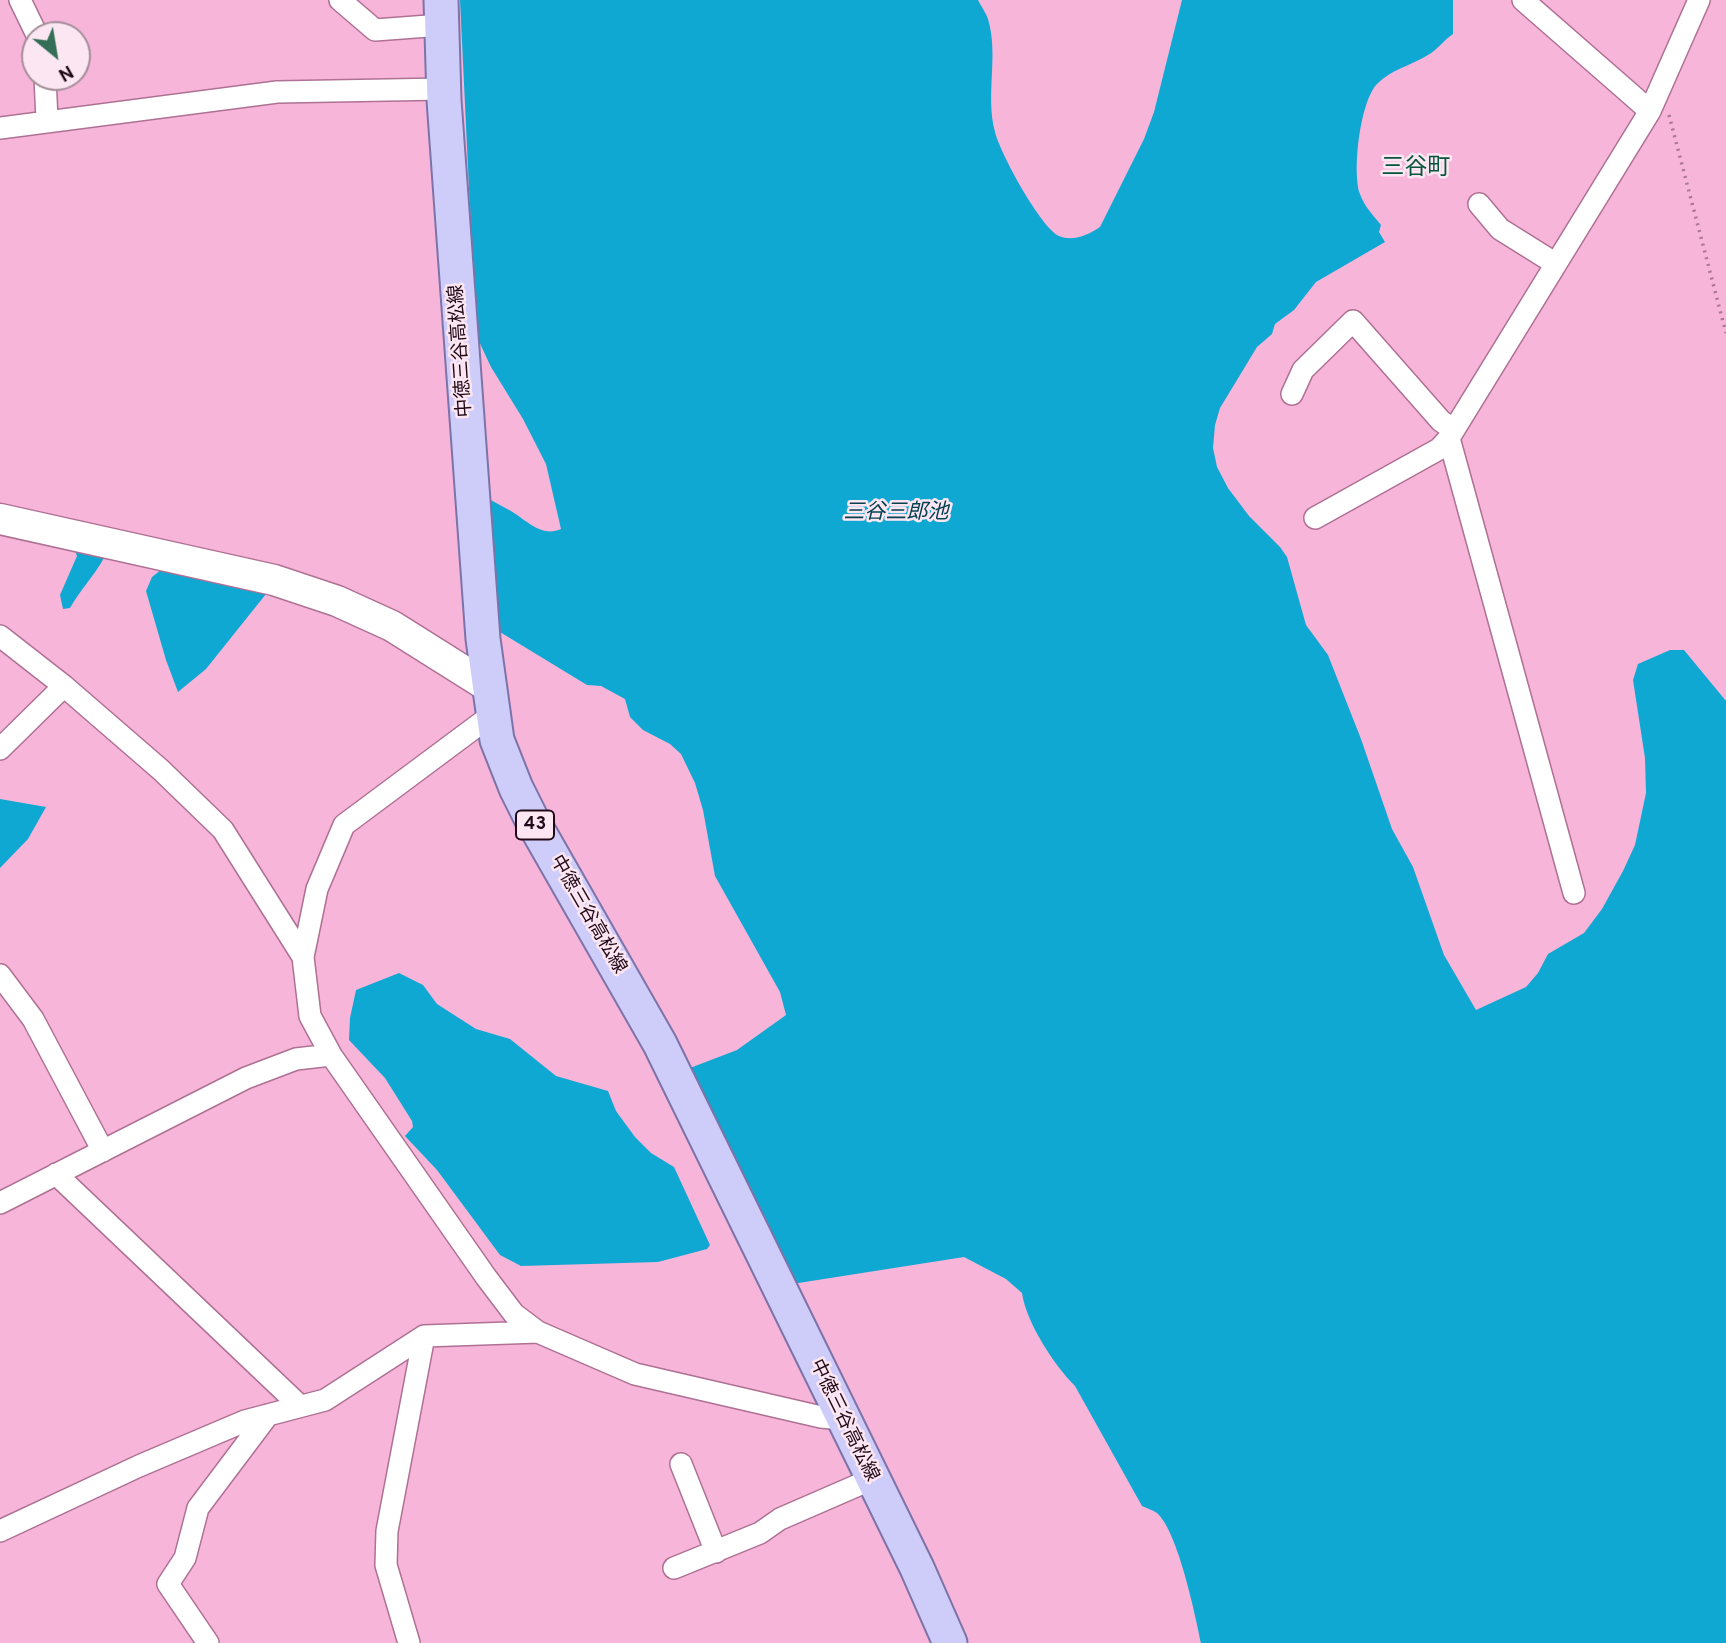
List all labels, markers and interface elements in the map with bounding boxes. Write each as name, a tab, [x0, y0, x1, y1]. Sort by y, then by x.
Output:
north arrow	[21, 21, 91, 91]
text: N	[54, 59, 77, 86]
district label: 三谷町	[1382, 155, 1450, 183]
street label: 中徳三谷高松線	[446, 284, 478, 418]
water label: 三谷三郎池	[844, 501, 948, 527]
road number: 43	[516, 810, 554, 840]
street label: 中徳三谷高松線	[544, 852, 630, 978]
street label: 中徳三谷高松線	[804, 1356, 882, 1486]

